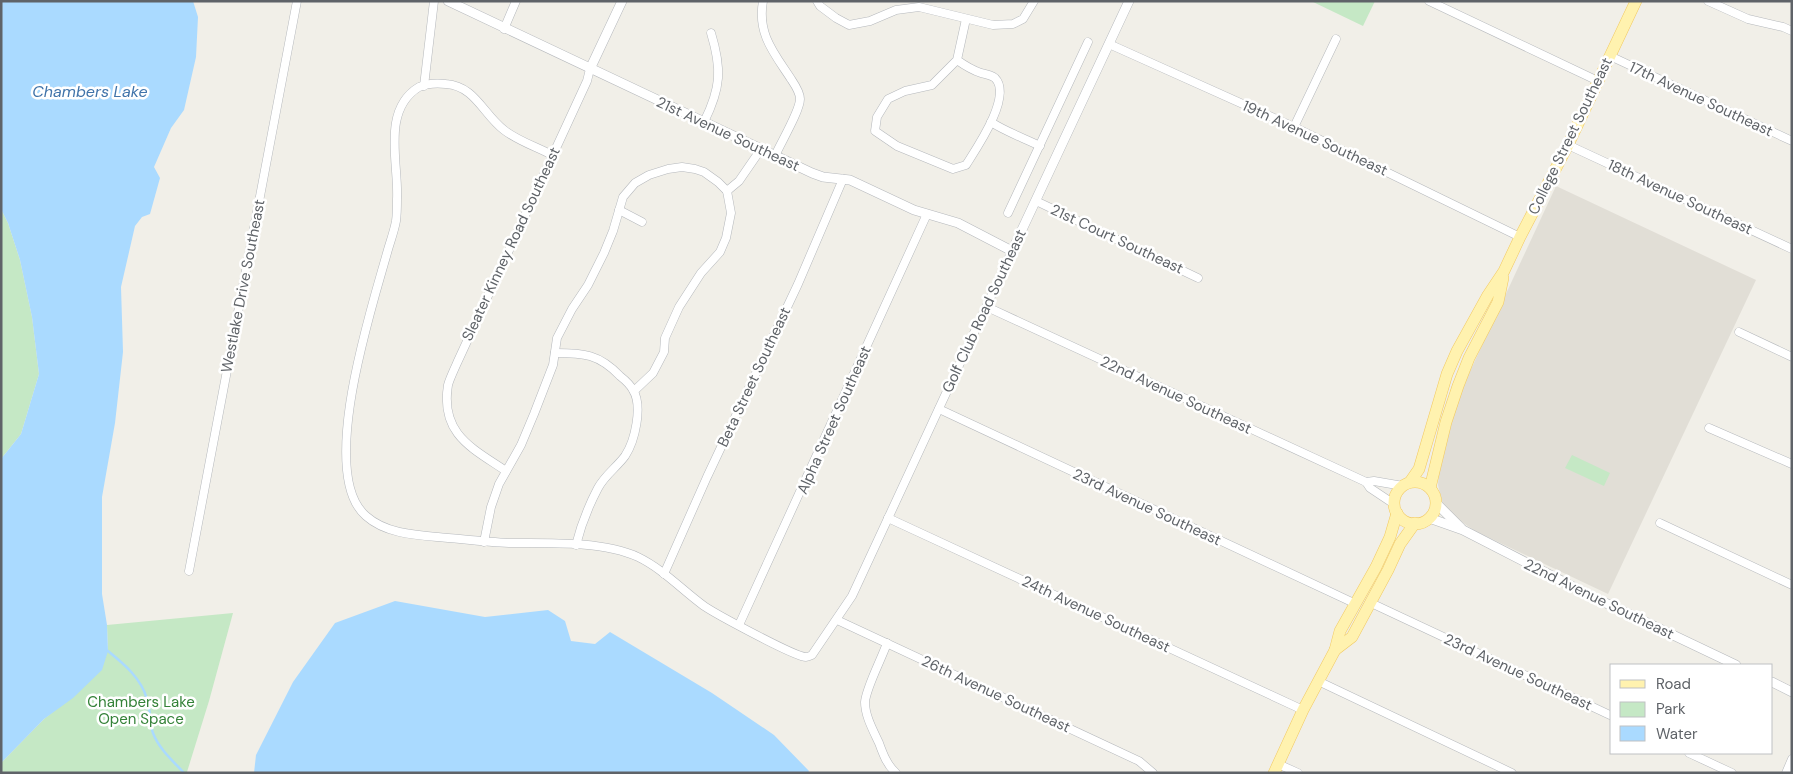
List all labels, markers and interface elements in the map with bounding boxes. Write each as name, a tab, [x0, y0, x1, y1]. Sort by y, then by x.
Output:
street label: College Street Southeast	[1523, 54, 1617, 218]
street label: 17th Avenue Southeast	[1626, 57, 1776, 141]
water label: Chambers Lake	[32, 81, 148, 102]
street label: 21st Avenue Southeast	[653, 92, 803, 176]
street label: 19th Avenue Southeast	[1239, 96, 1391, 181]
street label: Sleater Kinney Road Southeast	[457, 144, 565, 344]
street label: 18th Avenue Southeast	[1604, 155, 1756, 239]
street label: Westlake Drive Southeast	[216, 197, 270, 374]
street label: 21st Court Southeast	[1047, 199, 1187, 279]
street label: Golf Club Road Southeast	[937, 226, 1031, 396]
street label: Beta Street Southeast	[713, 304, 795, 450]
street label: Alpha Street Southeast	[792, 343, 876, 497]
street label: 22nd Avenue Southeast	[1097, 351, 1255, 439]
street label: 23rd Avenue Southeast	[1070, 464, 1225, 550]
street label: 22nd Avenue Southeast	[1521, 554, 1678, 644]
street label: 24th Avenue Southeast	[1019, 571, 1173, 657]
street label: 23rd Avenue Southeast	[1441, 629, 1596, 715]
street label: 26th Avenue Southeast	[918, 651, 1074, 737]
legend	[1610, 664, 1773, 754]
text: Road	[1656, 674, 1691, 694]
park label: Chambers Lake Open Space	[87, 692, 195, 729]
text: Park	[1656, 699, 1686, 719]
text: Water	[1656, 724, 1698, 744]

